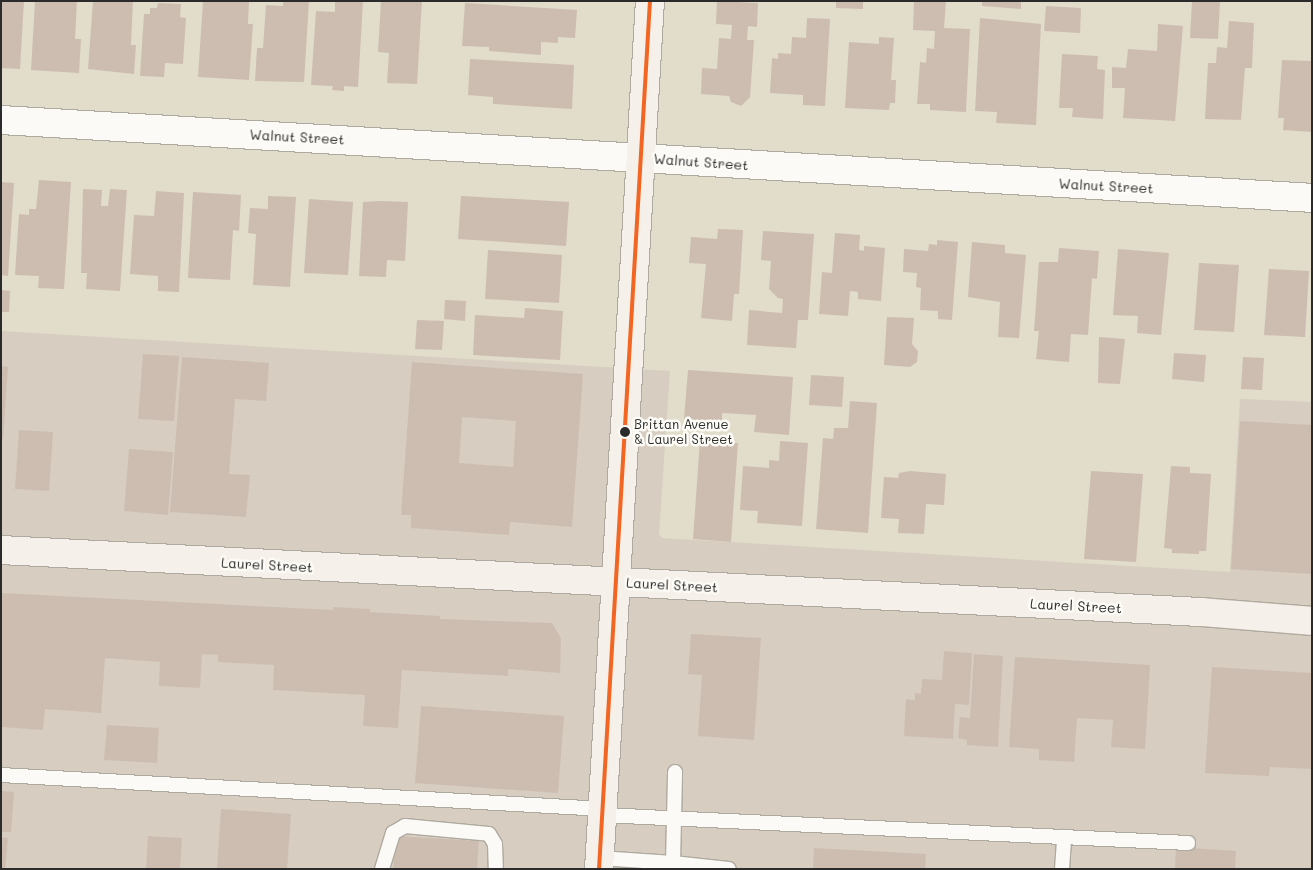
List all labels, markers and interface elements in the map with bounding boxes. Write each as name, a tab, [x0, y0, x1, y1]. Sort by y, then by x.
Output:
street label: Walnut Street	[249, 126, 345, 148]
street label: Walnut Street	[653, 150, 749, 174]
street label: Walnut Street	[1058, 175, 1154, 197]
place label: Brittan Avenue & Laurel Street	[634, 417, 733, 448]
marker: Brittan Avenue & Laurel Street	[620, 427, 630, 437]
street label: Laurel Street	[221, 554, 313, 576]
street label: Laurel Street	[626, 574, 718, 596]
street label: Laurel Street	[1030, 595, 1122, 617]

